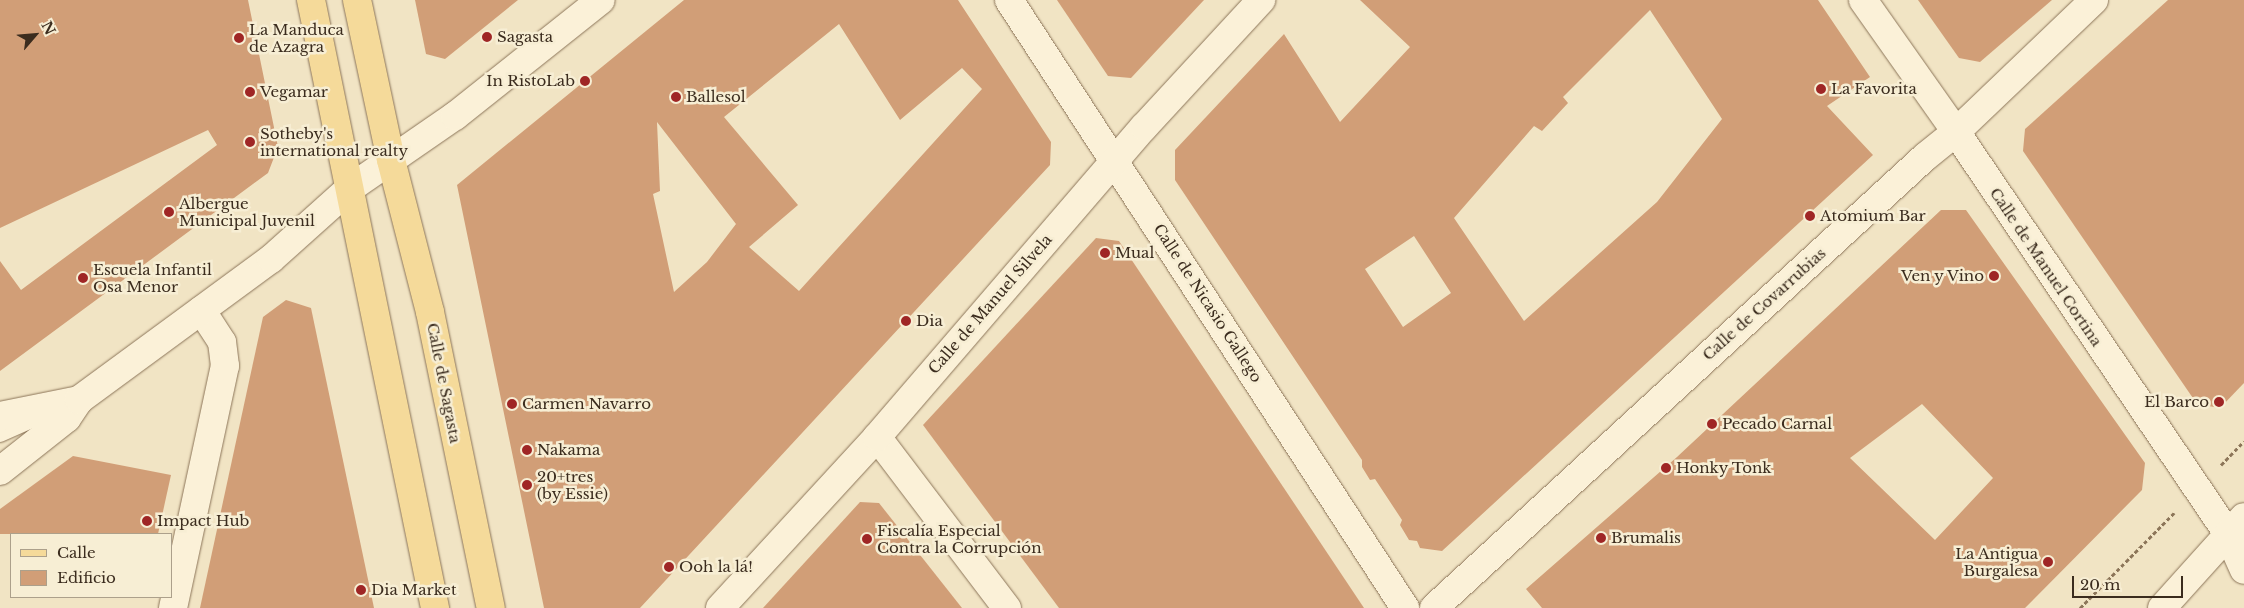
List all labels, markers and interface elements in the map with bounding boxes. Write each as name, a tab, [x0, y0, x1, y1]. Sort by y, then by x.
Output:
north arrow	[10, 10, 60, 60]
text: N	[37, 18, 59, 38]
place label: La Manduca de Azagra	[249, 20, 344, 55]
place label: Sagasta	[497, 28, 553, 46]
marker: Sagasta	[481, 31, 493, 43]
marker: La Manduca de Azagra	[233, 32, 245, 44]
place label: In RistoLab	[486, 72, 575, 90]
marker: In RistoLab	[579, 75, 591, 87]
place label: La Favorita	[1831, 80, 1917, 98]
place label: Vegamar	[260, 83, 328, 101]
marker: La Favorita	[1815, 83, 1827, 95]
marker: Vegamar	[244, 86, 256, 98]
place label: Ballesol	[686, 88, 746, 106]
marker: Ballesol	[670, 91, 682, 103]
place label: Sotheby's international realty	[260, 124, 408, 159]
marker: Sotheby's international realty	[244, 136, 256, 148]
street label: Calle de Manuel Cortina	[1986, 184, 2106, 350]
place label: Albergue Municipal Juvenil	[179, 194, 315, 229]
marker: Albergue Municipal Juvenil	[163, 206, 175, 218]
place label: Atomium Bar	[1820, 207, 1926, 225]
marker: Atomium Bar	[1804, 210, 1816, 222]
street label: Calle de Nicasio Gallego	[1150, 220, 1266, 386]
street label: Calle de Manuel Silvela	[924, 231, 1056, 377]
place label: Mual	[1115, 244, 1154, 262]
street label: Calle de Covarrubias	[1699, 244, 1829, 364]
marker: Mual	[1099, 247, 1111, 259]
place label: Escuela Infantil Osa Menor	[93, 260, 212, 295]
place label: Ven y Vino	[1899, 267, 1984, 285]
marker: Ven y Vino	[1988, 270, 2000, 282]
marker: Escuela Infantil Osa Menor	[77, 272, 89, 284]
place label: Dia	[916, 312, 943, 330]
marker: Dia	[900, 315, 912, 327]
street label: Calle de Sagasta	[424, 321, 464, 445]
place label: El Barco	[2144, 393, 2209, 411]
place label: Carmen Navarro	[522, 395, 651, 413]
marker: El Barco	[2213, 396, 2225, 408]
marker: Carmen Navarro	[506, 398, 518, 410]
place label: Pecado Carnal	[1722, 415, 1832, 433]
marker: Pecado Carnal	[1706, 418, 1718, 430]
place label: Nakama	[537, 441, 600, 459]
marker: Nakama	[521, 444, 533, 456]
place label: Honky Tonk	[1676, 459, 1773, 477]
marker: Honky Tonk	[1660, 462, 1672, 474]
place label: 20+tres (by Essie)	[537, 467, 608, 502]
marker: 20+tres (by Essie)	[521, 479, 533, 491]
place label: Impact Hub	[157, 512, 249, 530]
marker: Impact Hub	[141, 515, 153, 527]
place label: Fiscalía Especial Contra la Corrupción	[877, 521, 1042, 556]
place label: Brumalis	[1611, 529, 1681, 547]
marker: Brumalis	[1595, 532, 1607, 544]
legend	[10, 533, 172, 598]
marker: Fiscalía Especial Contra la Corrupción	[861, 533, 873, 545]
text: Calle	[57, 543, 96, 562]
place label: La Antigua Burgalesa	[1954, 544, 2038, 579]
marker: La Antigua Burgalesa	[2042, 556, 2054, 568]
place label: Ooh la lá!	[679, 558, 753, 576]
marker: Ooh la lá!	[663, 561, 675, 573]
scale bar	[2074, 566, 2185, 598]
text: Edificio	[57, 568, 116, 587]
text: 20 m	[2080, 575, 2120, 594]
place label: Dia Market	[371, 581, 457, 599]
marker: Dia Market	[355, 584, 367, 596]

